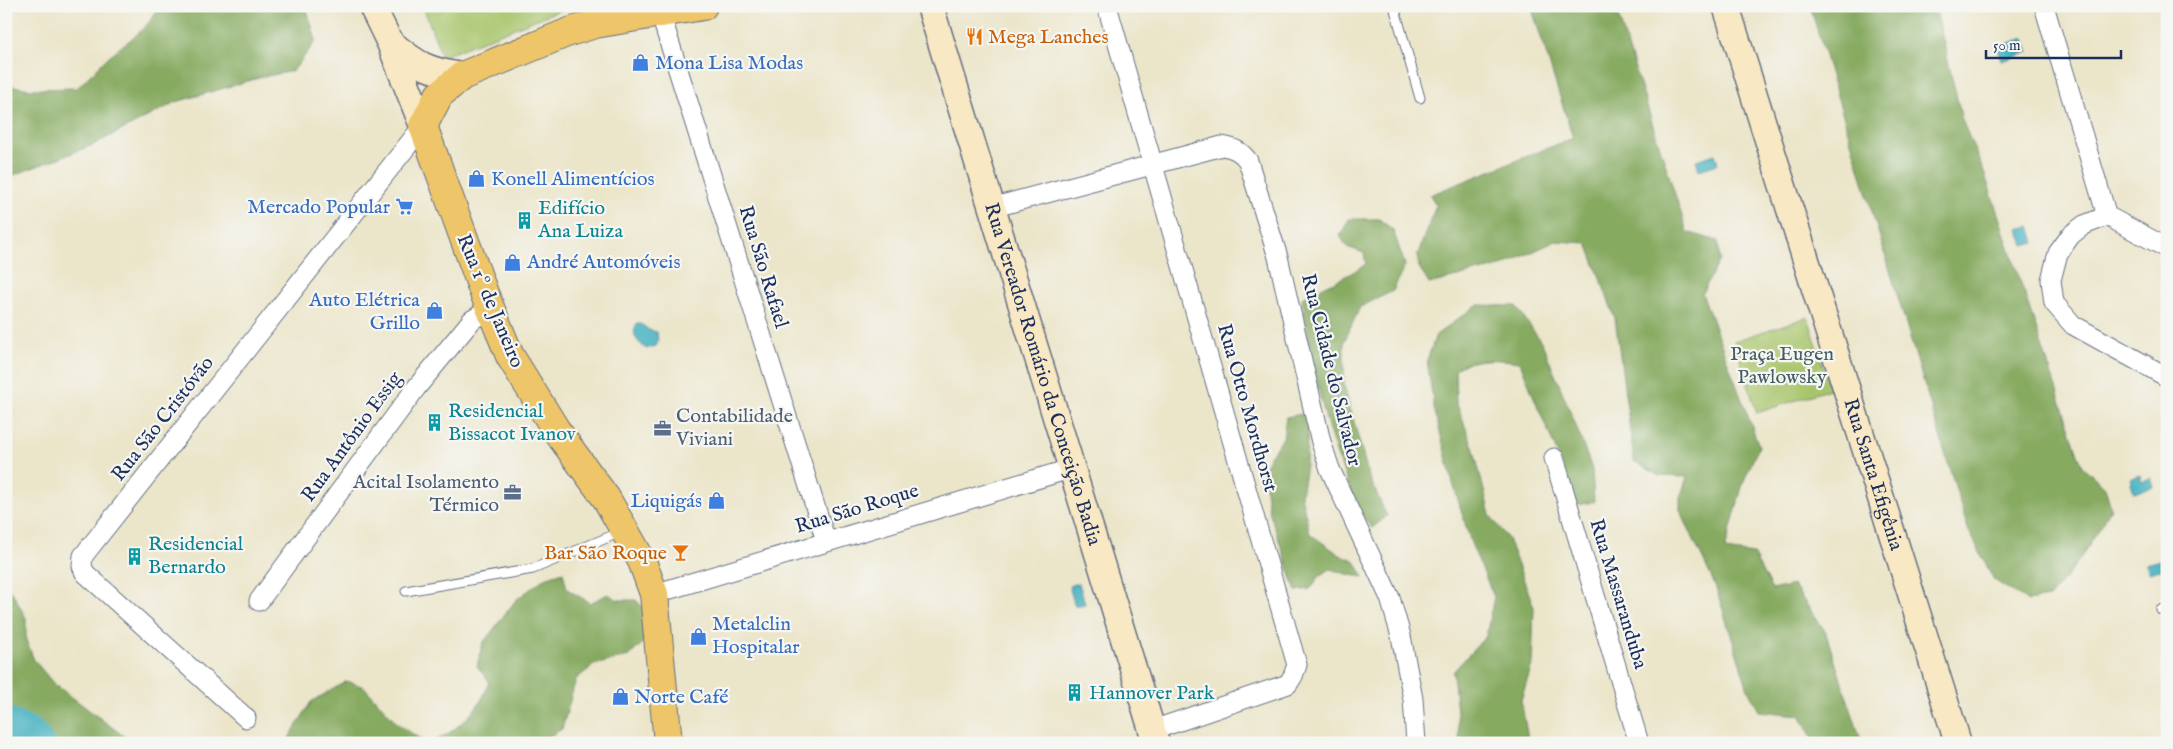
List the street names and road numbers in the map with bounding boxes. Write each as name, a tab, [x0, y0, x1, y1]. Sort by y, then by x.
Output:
street label: Rua Vereador Romário da Conceição Badia	[979, 200, 1107, 549]
street label: Rua São Rafael	[733, 203, 794, 332]
street label: Rua 1º de Janeiro	[451, 230, 529, 372]
street label: Rua Cidade do Salvador	[1295, 271, 1367, 470]
street label: Rua Otto Mordhorst	[1211, 321, 1283, 495]
street label: Rua São Cristóvão	[106, 351, 220, 487]
street label: Rua Antônio Essig	[296, 366, 408, 507]
street label: Rua Santa Efigênia	[1838, 395, 1909, 554]
street label: Rua São Roque	[792, 478, 922, 540]
street label: Rua Massaranduba	[1583, 516, 1653, 672]

